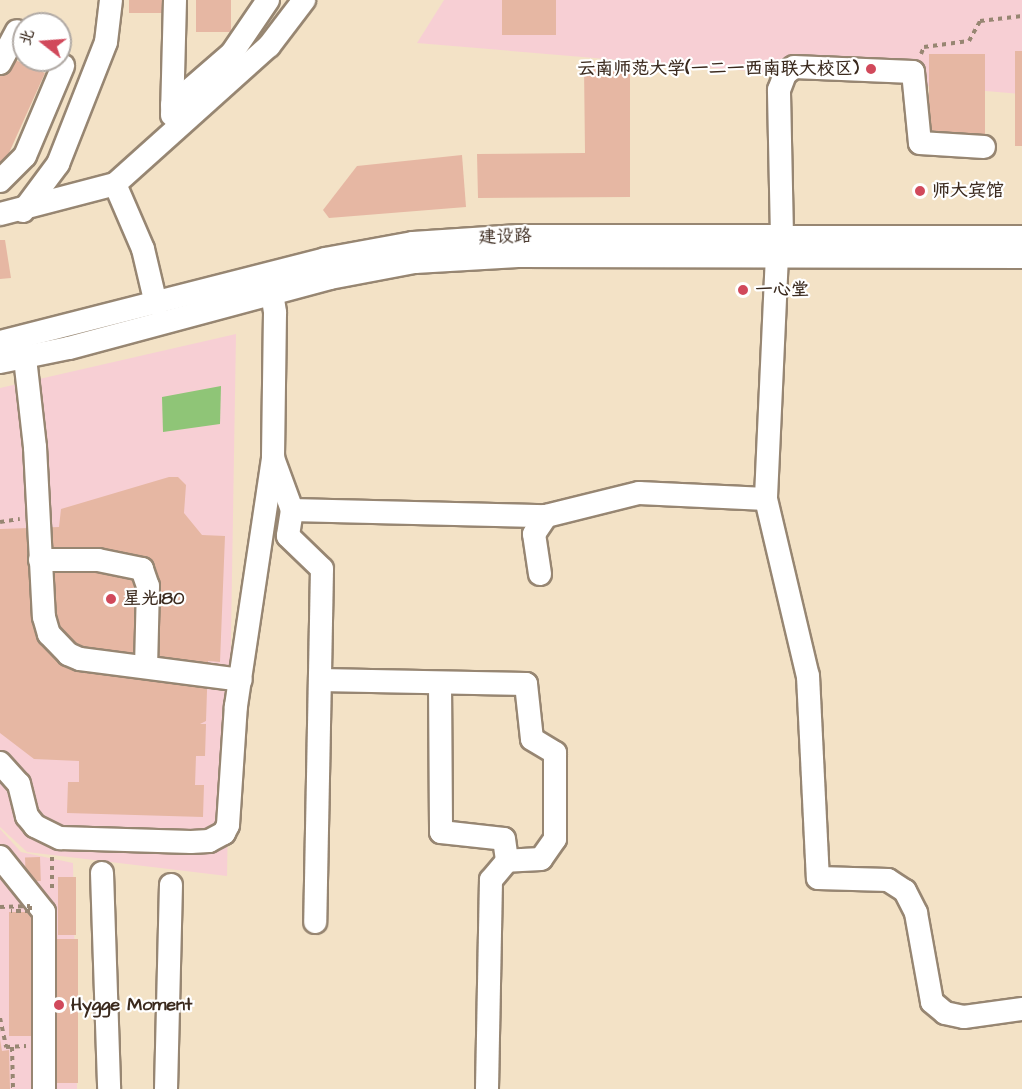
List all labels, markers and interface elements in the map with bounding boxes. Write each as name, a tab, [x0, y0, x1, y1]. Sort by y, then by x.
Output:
north arrow	[12, 12, 72, 72]
text: 北	[14, 26, 40, 48]
place label: 云南师范大学(一二一西南联大校区)	[577, 58, 859, 80]
marker: 云南师范大学(一二一西南联大校区)	[864, 62, 878, 76]
place label: 师大宾馆	[932, 180, 1004, 202]
marker: 师大宾馆	[913, 184, 927, 198]
street label: 建设路	[478, 225, 532, 249]
place label: 一心堂	[755, 279, 809, 301]
marker: 一心堂	[736, 283, 750, 297]
place label: 星光180	[123, 588, 184, 610]
marker: 星光180	[104, 592, 118, 606]
place label: Hygge Moment	[71, 994, 192, 1016]
marker: Hygge Moment	[52, 998, 66, 1012]

